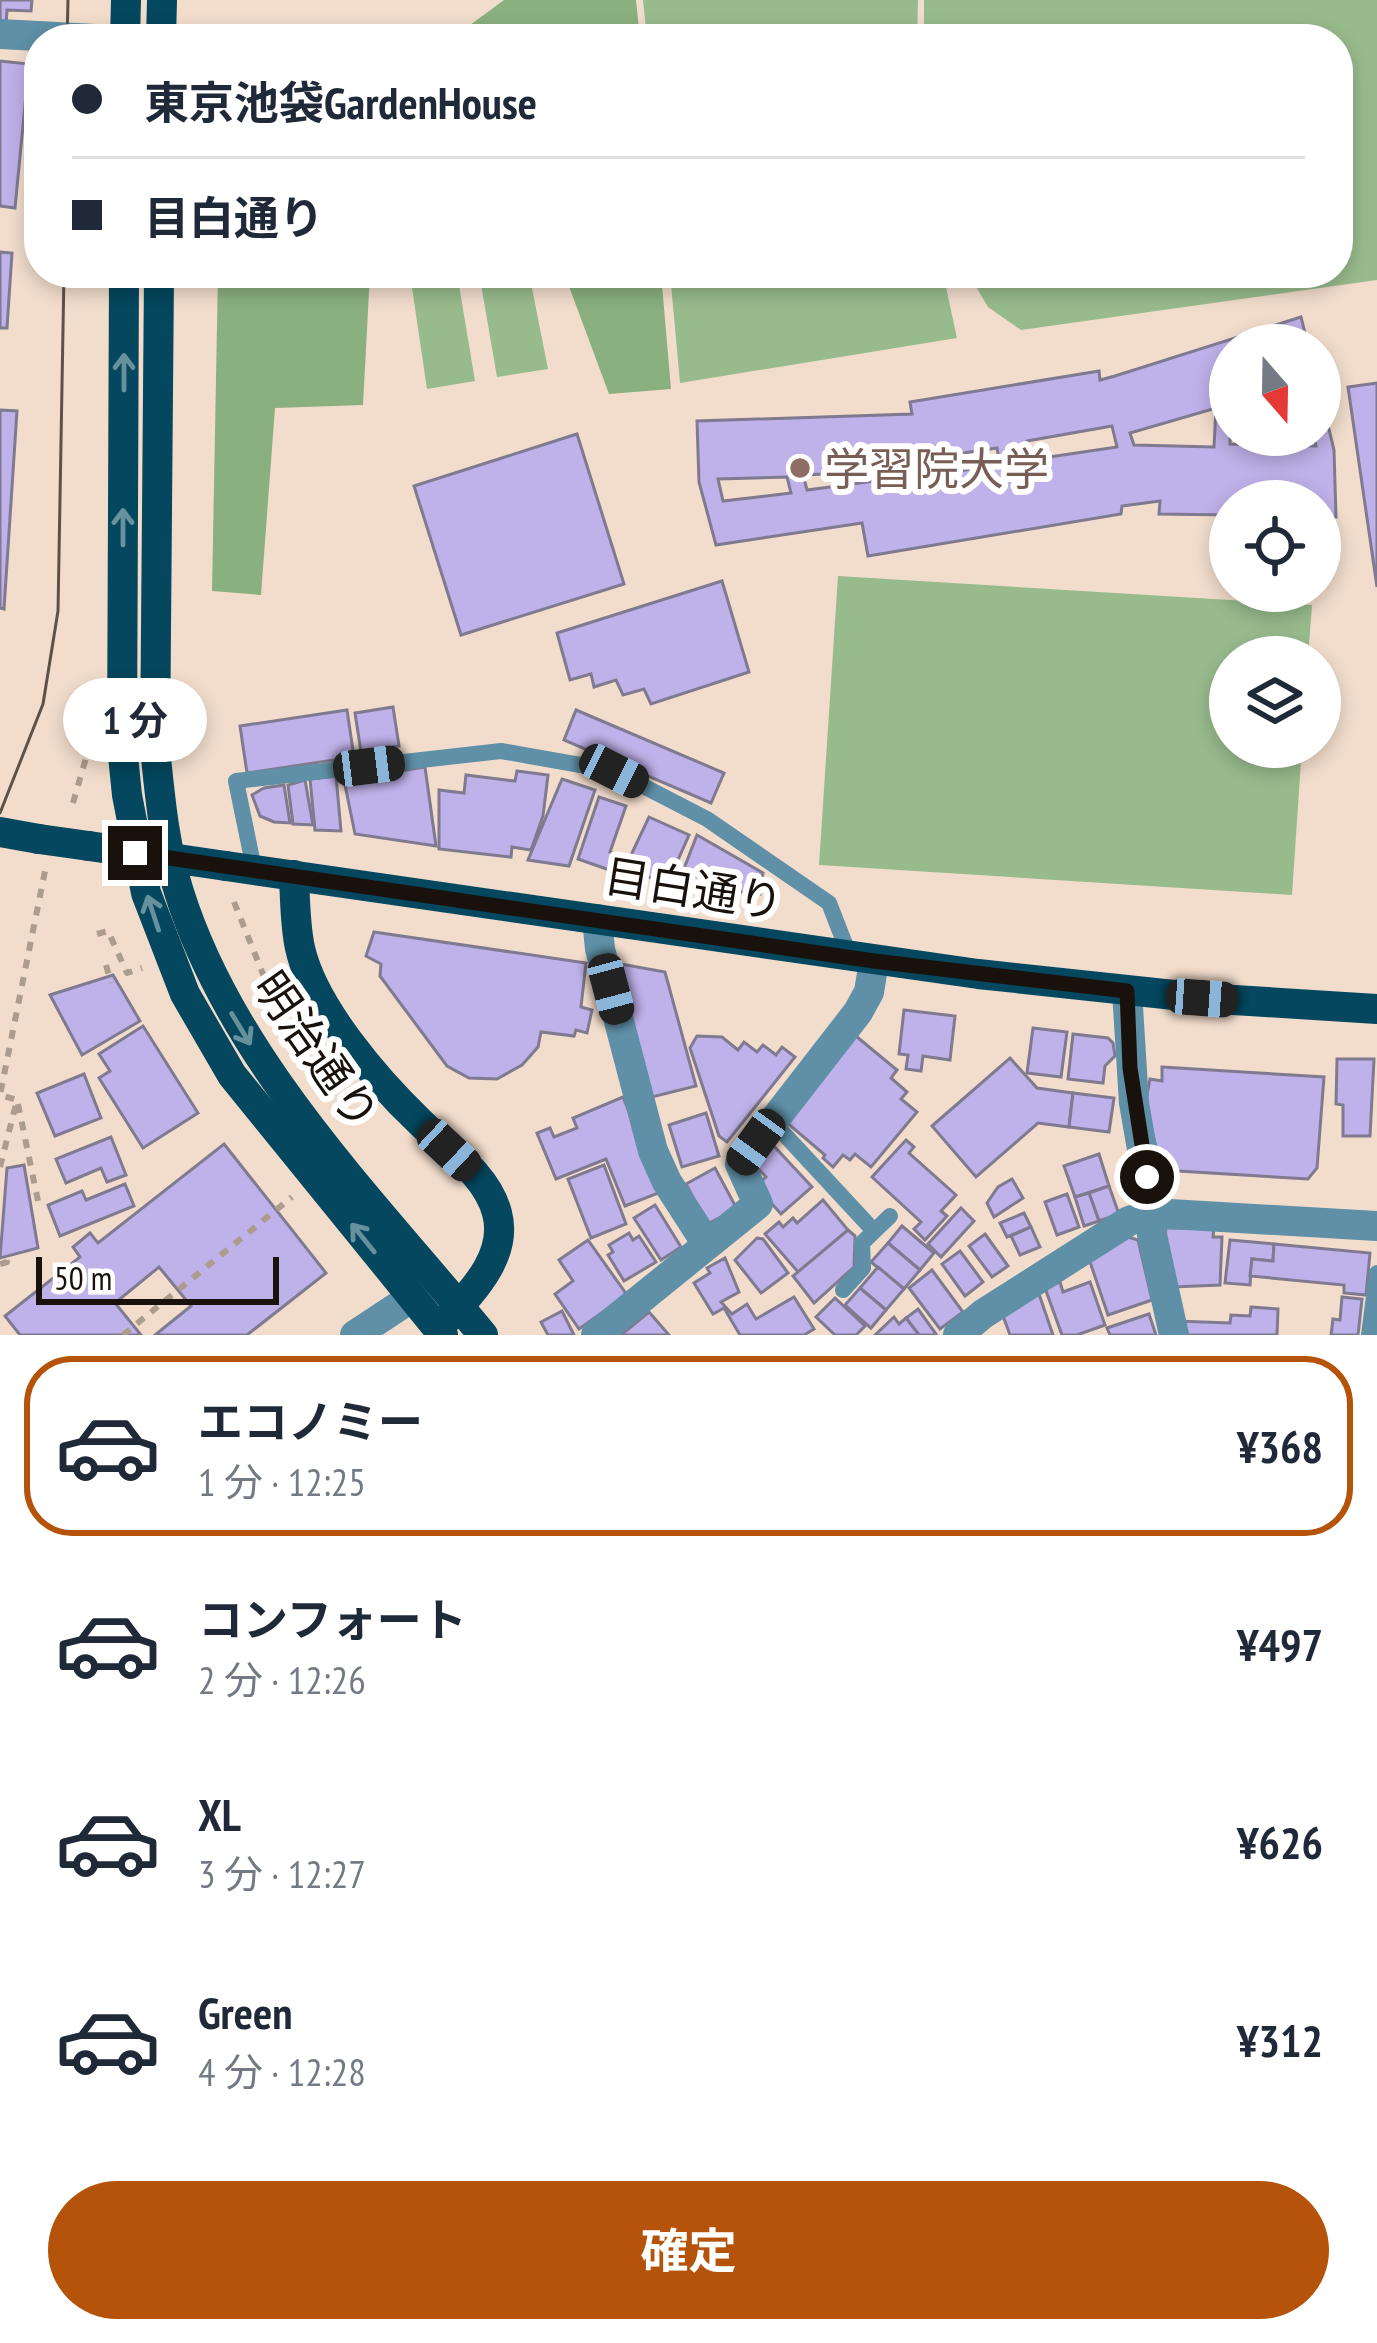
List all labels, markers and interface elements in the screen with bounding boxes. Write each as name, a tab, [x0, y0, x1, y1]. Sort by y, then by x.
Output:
text: 東京池袋GardenHouse	[144, 73, 537, 131]
text: 目白通り	[144, 188, 324, 246]
north arrow	[1209, 324, 1341, 456]
map controls	[1209, 324, 1341, 768]
one-way arrow	[113, 353, 135, 392]
place label: 学習院大学	[824, 439, 1049, 497]
marker: 学習院大学	[787, 455, 813, 481]
button: locate	[1209, 480, 1341, 612]
one-way arrow	[112, 508, 134, 547]
button: layers	[1209, 636, 1341, 768]
callout: 1 分	[63, 679, 207, 763]
text: 1 分	[102, 694, 168, 745]
car	[574, 739, 654, 803]
car	[331, 744, 407, 788]
route end	[108, 826, 162, 880]
street label: 目白通り	[601, 845, 787, 931]
one-way arrow	[140, 895, 162, 933]
car	[584, 950, 638, 1028]
street label: 明治通り	[242, 960, 392, 1140]
car	[1165, 978, 1239, 1018]
one-way arrow	[229, 1011, 253, 1045]
car	[720, 1102, 792, 1182]
car	[410, 1112, 488, 1188]
route start	[1120, 1150, 1174, 1204]
one-way arrow	[350, 1223, 377, 1254]
scale bar	[36, 1251, 279, 1304]
text: 50 m	[54, 1256, 112, 1299]
icon: car	[54, 1392, 162, 1500]
text: エコノミー	[198, 1392, 423, 1450]
text: ¥368	[1237, 1417, 1323, 1475]
text: 1 分 · 12:25	[198, 1456, 366, 1507]
icon: car	[54, 1590, 162, 1698]
text: コンフォート	[198, 1590, 467, 1648]
text: ¥497	[1237, 1615, 1323, 1673]
text: 2 分 · 12:26	[198, 1654, 366, 1705]
text: XL	[198, 1785, 241, 1843]
icon: car	[54, 1788, 162, 1896]
text: ¥626	[1237, 1813, 1323, 1871]
text: 3 分 · 12:27	[198, 1848, 366, 1899]
text: Green	[198, 1983, 293, 2041]
icon: car	[54, 1986, 162, 2094]
text: ¥312	[1237, 2011, 1323, 2069]
text: 4 分 · 12:28	[198, 2046, 366, 2097]
button: 確定	[48, 2181, 1329, 2319]

